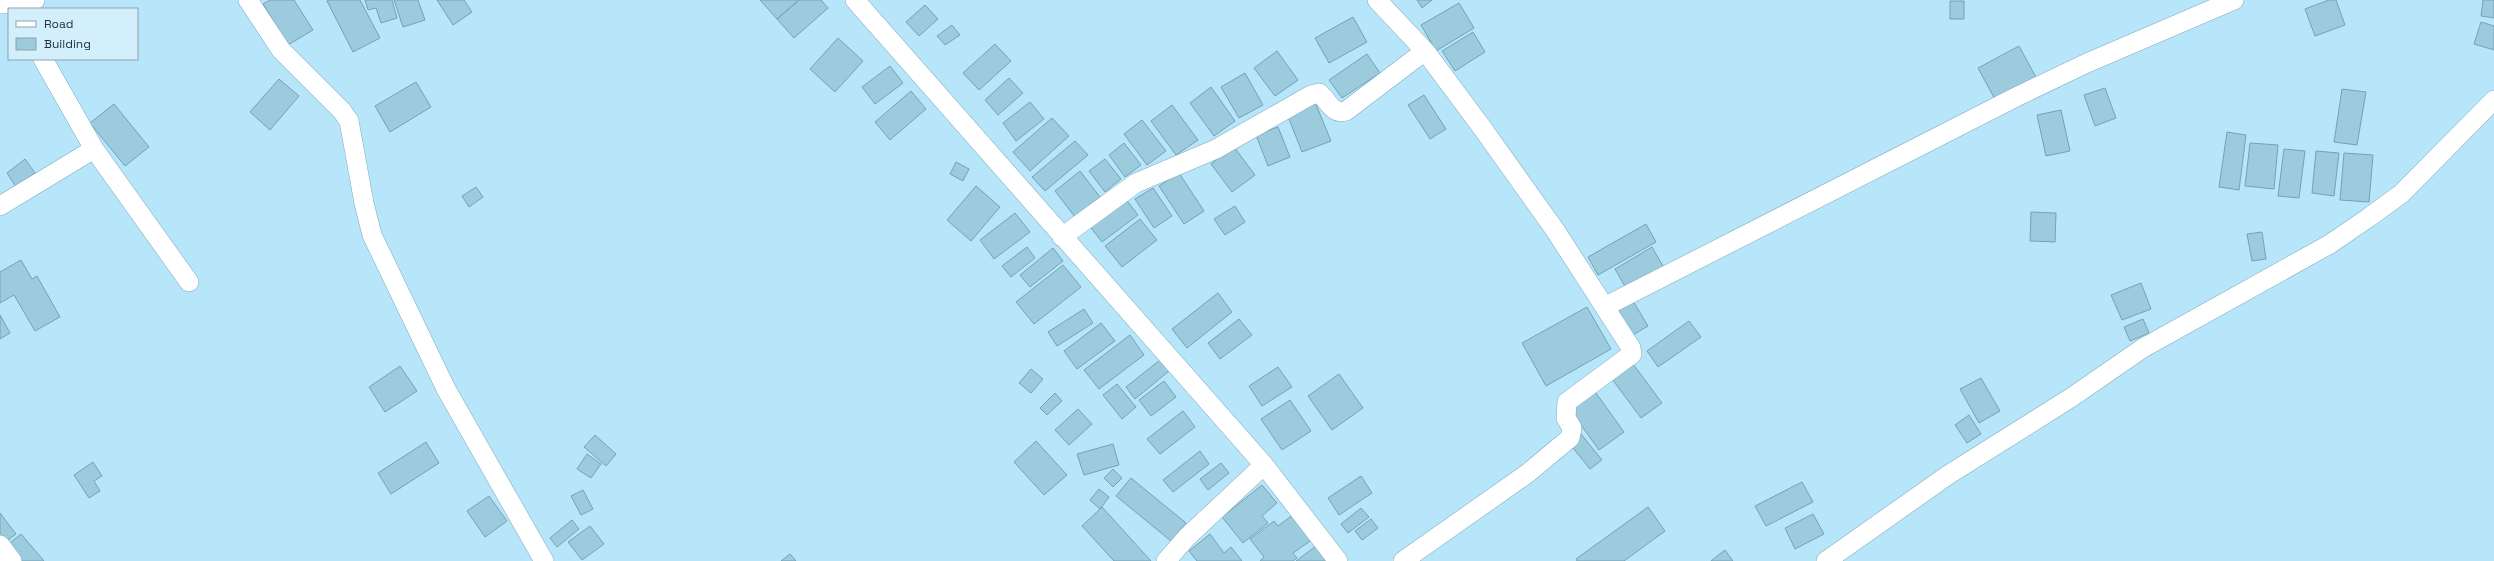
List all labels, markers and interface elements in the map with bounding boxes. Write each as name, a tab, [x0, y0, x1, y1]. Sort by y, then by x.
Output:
legend	[8, 8, 138, 60]
text: Road	[44, 16, 73, 32]
text: Building	[44, 36, 91, 52]

